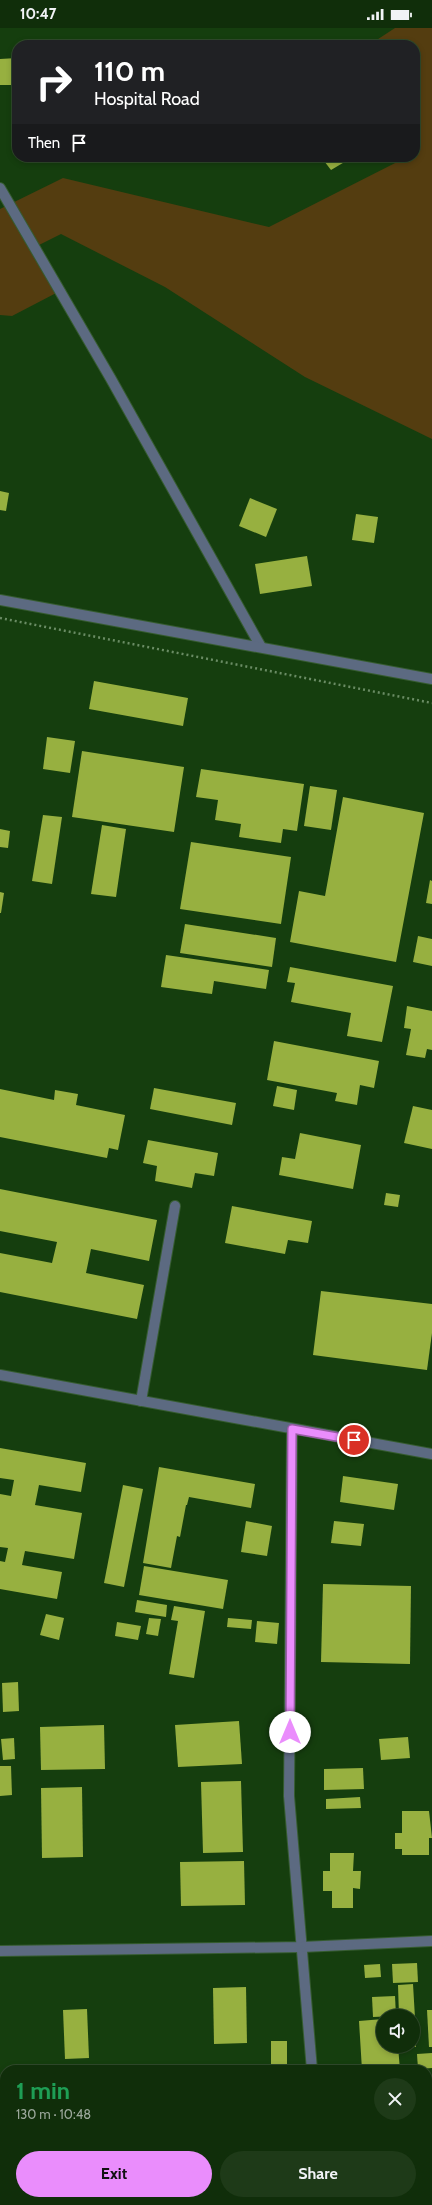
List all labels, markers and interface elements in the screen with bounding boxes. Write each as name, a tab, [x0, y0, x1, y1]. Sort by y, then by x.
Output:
text: 10:47	[20, 5, 56, 23]
text: 110 m	[94, 54, 165, 88]
icon: right	[28, 56, 80, 108]
text: Hospital Road	[94, 88, 200, 110]
icon: arrive	[68, 132, 90, 154]
text: Then	[28, 134, 60, 152]
pin	[337, 1423, 371, 1457]
icon: arrive	[343, 1429, 365, 1451]
position arrow	[269, 1711, 311, 1753]
map controls	[376, 2009, 420, 2053]
button: sound	[376, 2009, 420, 2053]
text: 1 min	[16, 2076, 70, 2105]
button: close	[374, 2078, 416, 2120]
text: 130 m · 10:48	[16, 2106, 91, 2122]
button: Exit	[16, 2151, 212, 2197]
button: Share	[220, 2151, 416, 2197]

